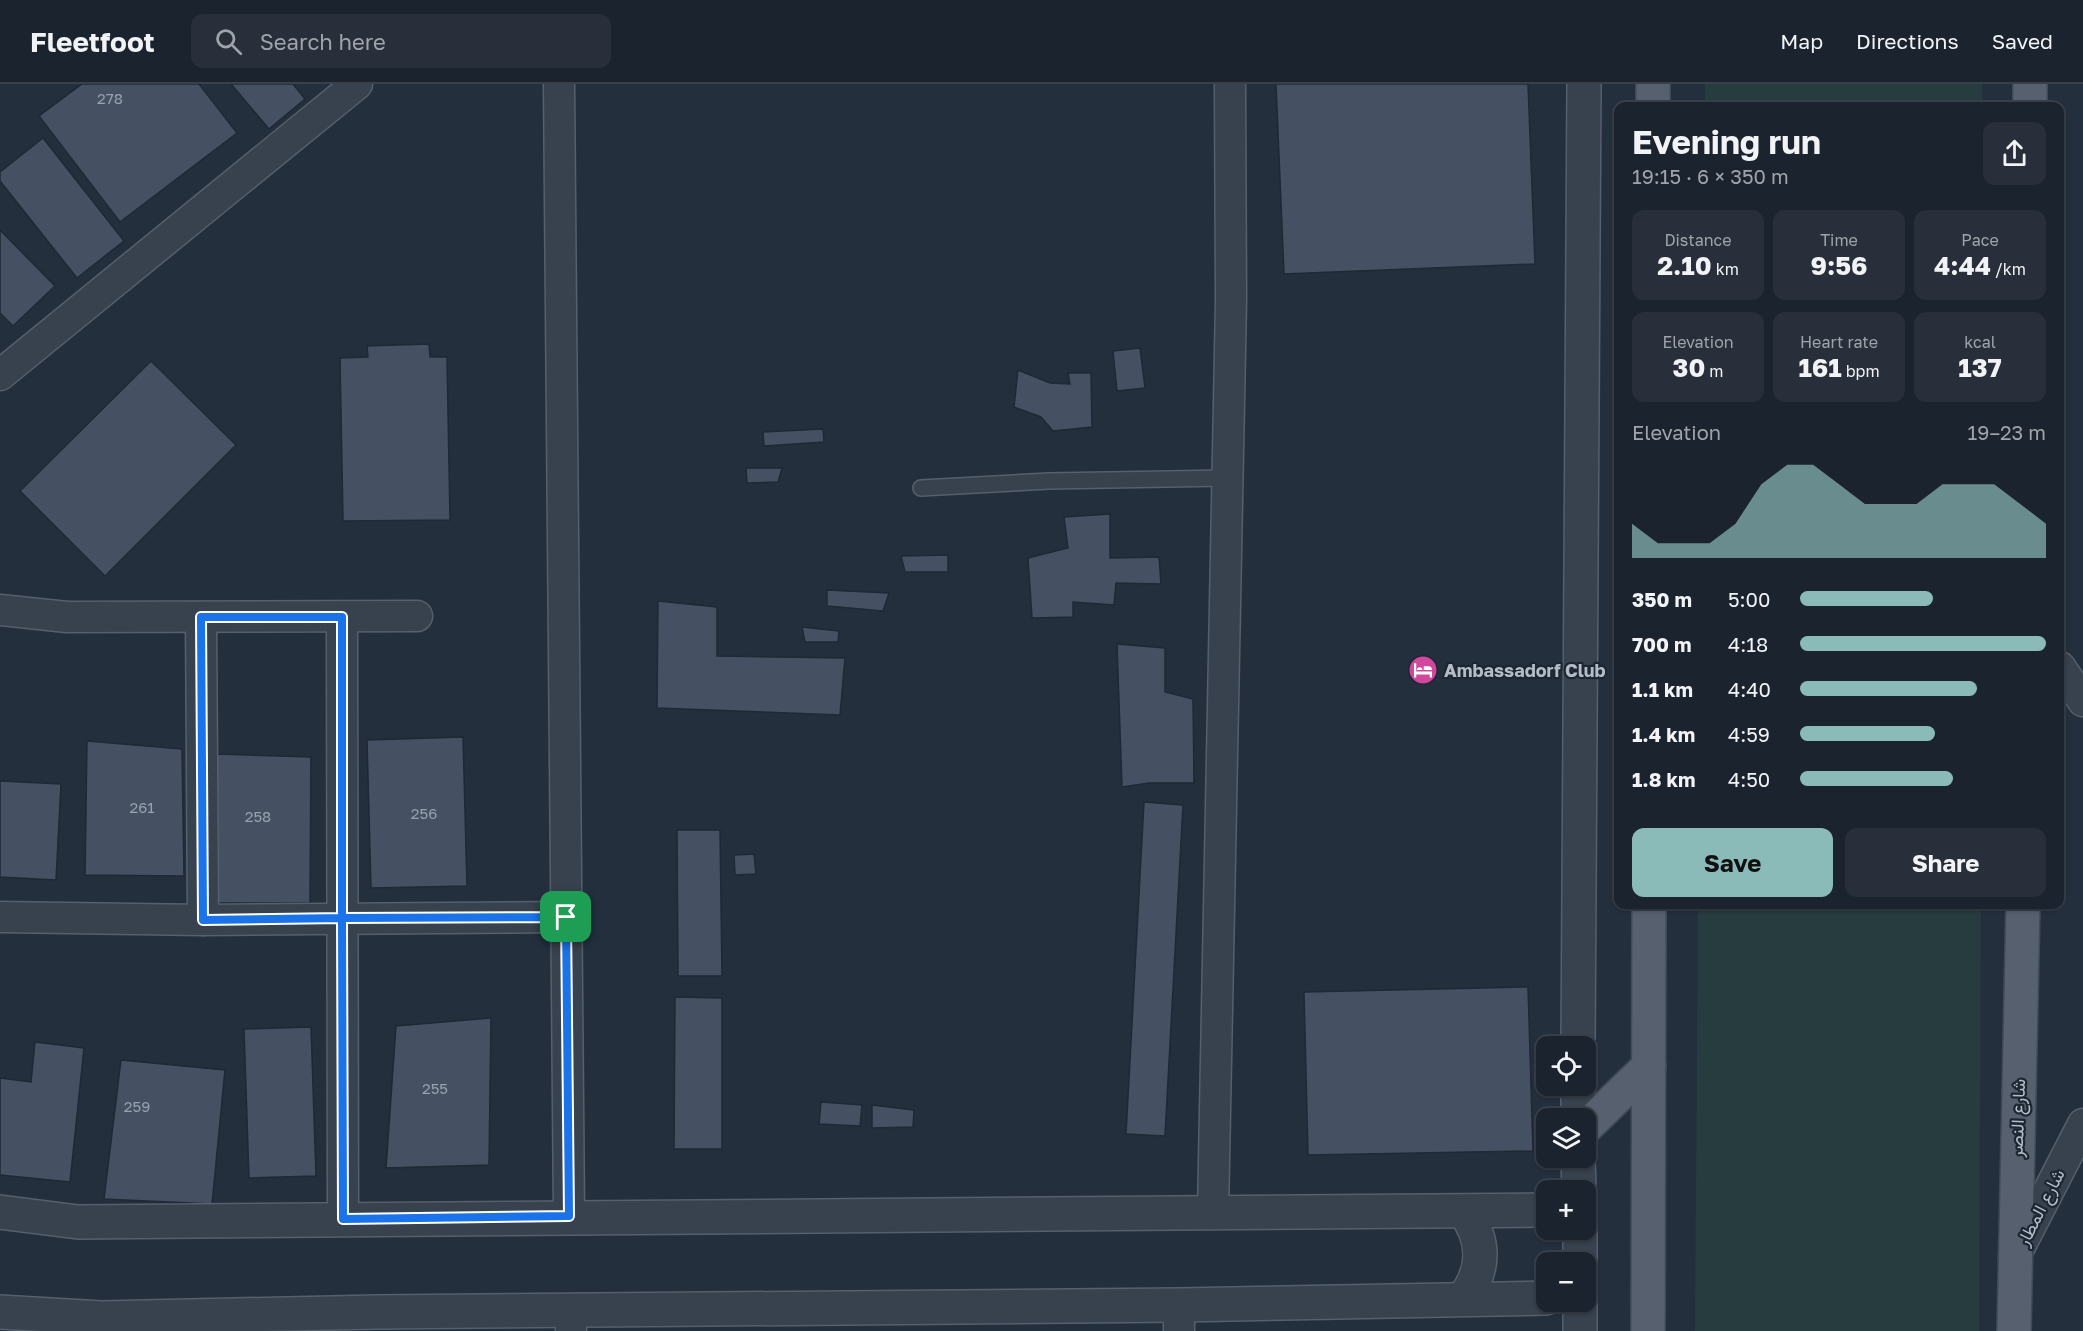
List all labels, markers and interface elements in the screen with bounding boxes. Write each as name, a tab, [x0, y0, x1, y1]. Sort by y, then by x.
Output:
search box	[191, 14, 611, 68]
text: Fleetfoot	[30, 25, 155, 58]
icon: search	[212, 25, 245, 58]
text: Search here	[260, 28, 386, 55]
text: Map	[1780, 28, 1823, 54]
text: Directions	[1856, 28, 1959, 54]
text: Saved	[1992, 28, 2053, 54]
house number: 278	[97, 89, 123, 107]
text: Evening run	[1632, 122, 1821, 161]
button: share	[1983, 122, 2046, 185]
text: 19:15 · 6 × 350 m	[1632, 164, 1789, 188]
text: Distance	[1664, 230, 1732, 250]
text: Time	[1820, 230, 1858, 250]
text: Pace	[1961, 230, 1999, 250]
text: 2.10	[1657, 250, 1712, 281]
text: 9:56	[1810, 250, 1868, 281]
text: 4:44	[1934, 250, 1991, 281]
text: km	[1712, 259, 1739, 279]
text: /km	[1991, 259, 2026, 279]
text: Elevation	[1662, 332, 1734, 352]
text: Heart rate	[1800, 332, 1878, 352]
text: kcal	[1964, 332, 1996, 352]
text: 30	[1673, 352, 1705, 383]
text: 161	[1798, 352, 1842, 383]
text: 137	[1958, 352, 2002, 383]
text: m	[1705, 361, 1723, 381]
text: bpm	[1842, 361, 1880, 381]
text: Elevation	[1632, 420, 1721, 444]
text: 19–23 m	[1968, 420, 2046, 444]
text: 350 m	[1632, 587, 1692, 611]
text: 5:00	[1728, 587, 1770, 611]
text: 700 m	[1632, 632, 1691, 656]
text: 4:18	[1728, 632, 1768, 656]
hotel icon: Ambassadorf Club	[1407, 654, 1439, 686]
place label: Ambassadorf Club	[1444, 659, 1606, 681]
text: 1.1 km	[1632, 677, 1693, 701]
text: 4:40	[1728, 677, 1771, 701]
text: 1.4 km	[1632, 722, 1695, 746]
text: 4:59	[1728, 722, 1770, 746]
text: 1.8 km	[1632, 767, 1696, 791]
text: 4:50	[1728, 767, 1770, 791]
house number: 261	[129, 798, 155, 816]
house number: 256	[411, 804, 437, 822]
house number: 258	[245, 807, 271, 825]
button: Save	[1632, 828, 1833, 897]
button: Share	[1845, 828, 2046, 897]
pin	[540, 891, 591, 942]
icon: arrive	[549, 900, 582, 933]
map controls	[1536, 1036, 1596, 1312]
button: locate	[1536, 1036, 1596, 1096]
street label: شارع النصر	[2005, 1078, 2031, 1159]
house number: 255	[422, 1079, 448, 1097]
house number: 259	[124, 1097, 150, 1115]
button: layers	[1536, 1108, 1596, 1168]
street label: شارع المطار	[2011, 1165, 2071, 1251]
button: +	[1536, 1180, 1596, 1240]
button: −	[1536, 1252, 1596, 1312]

